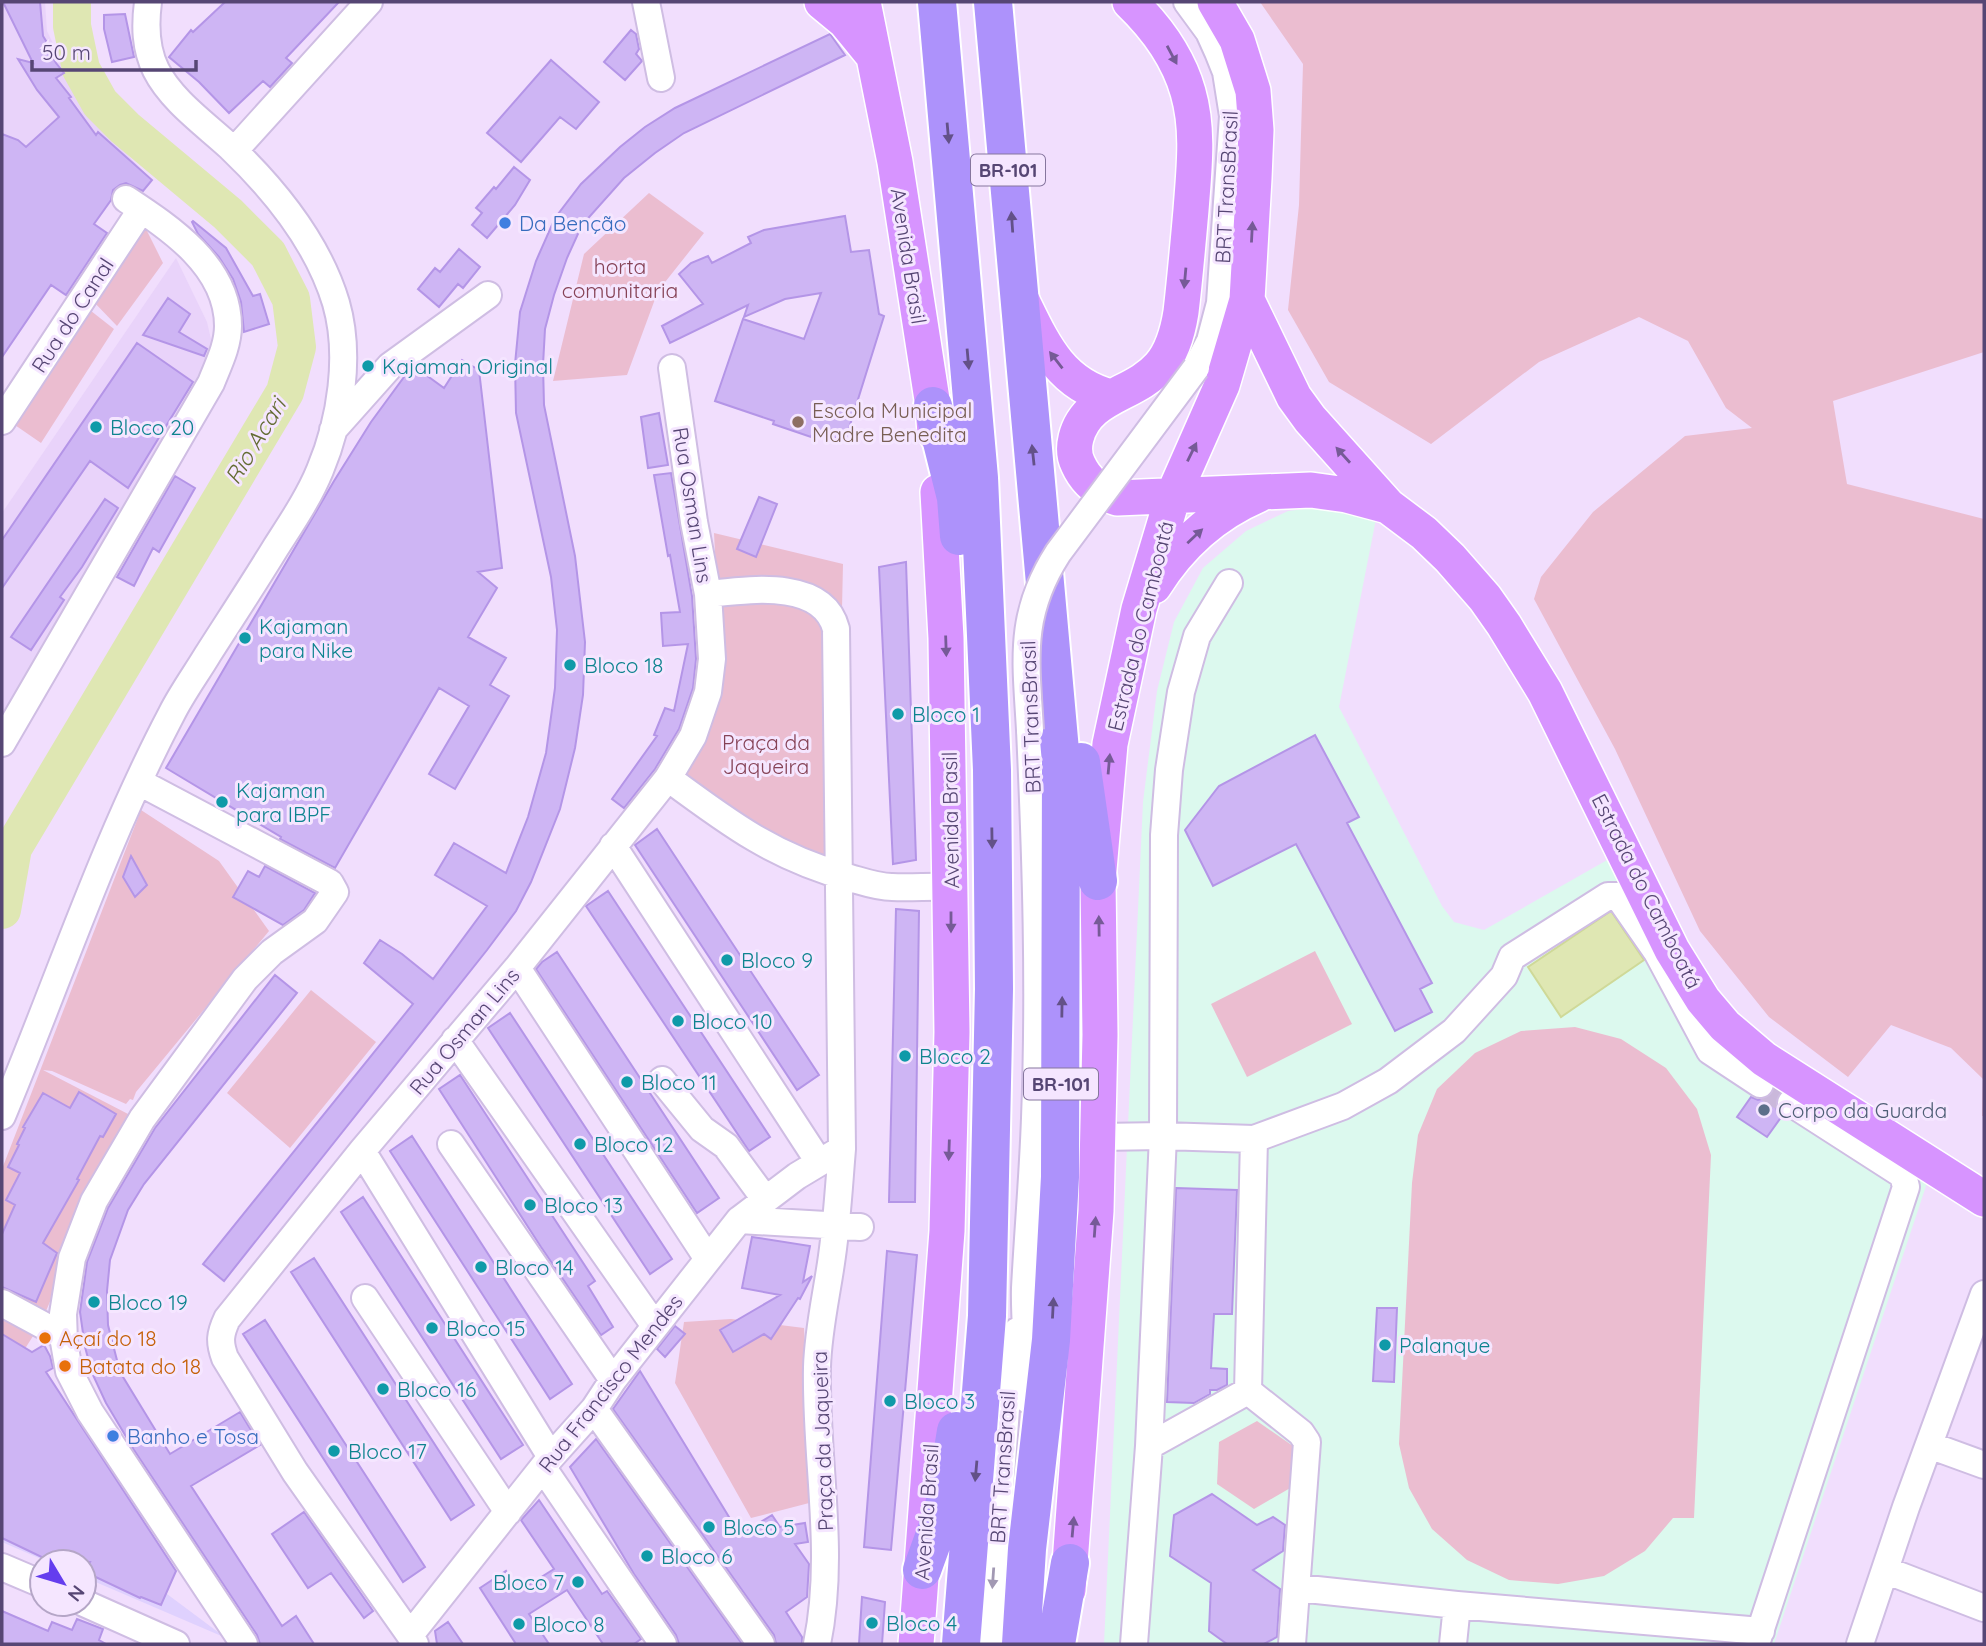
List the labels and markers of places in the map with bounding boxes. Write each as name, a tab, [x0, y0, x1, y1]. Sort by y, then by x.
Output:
place label: Da Benção	[519, 210, 627, 236]
marker: Da Benção	[497, 215, 513, 231]
place label: Kajaman Original	[382, 353, 553, 379]
marker: Kajaman Original	[360, 358, 376, 374]
place label: Escola Municipal Madre Benedita	[812, 397, 972, 447]
place label: Bloco 20	[110, 414, 194, 440]
marker: Escola Municipal Madre Benedita	[790, 414, 806, 430]
marker: Bloco 20	[88, 419, 104, 435]
place label: Kajaman para Nike	[259, 613, 353, 663]
marker: Kajaman para Nike	[237, 630, 253, 646]
place label: Bloco 18	[584, 652, 663, 678]
marker: Bloco 18	[562, 657, 578, 673]
place label: Bloco 1	[912, 701, 980, 727]
marker: Bloco 1	[890, 706, 906, 722]
place label: Kajaman para IBPF	[236, 777, 331, 827]
marker: Kajaman para IBPF	[214, 794, 230, 810]
place label: Bloco 9	[741, 947, 813, 973]
marker: Bloco 9	[719, 952, 735, 968]
place label: Bloco 10	[692, 1008, 772, 1034]
marker: Bloco 10	[670, 1013, 686, 1029]
place label: Bloco 2	[919, 1043, 991, 1069]
marker: Bloco 2	[897, 1048, 913, 1064]
place label: Bloco 11	[641, 1069, 717, 1095]
marker: Bloco 11	[619, 1074, 635, 1090]
place label: Corpo da Guarda	[1778, 1097, 1947, 1123]
marker: Corpo da Guarda	[1756, 1102, 1772, 1118]
place label: Bloco 12	[594, 1131, 674, 1157]
marker: Bloco 12	[572, 1136, 588, 1152]
place label: Bloco 13	[544, 1192, 623, 1218]
marker: Bloco 13	[522, 1197, 538, 1213]
place label: Bloco 14	[495, 1254, 574, 1280]
marker: Bloco 14	[473, 1259, 489, 1275]
place label: Bloco 19	[108, 1289, 188, 1315]
marker: Bloco 19	[86, 1294, 102, 1310]
place label: Bloco 15	[446, 1315, 525, 1341]
marker: Bloco 15	[424, 1320, 440, 1336]
place label: Açaí do 18	[59, 1325, 157, 1351]
marker: Açaí do 18	[37, 1330, 53, 1346]
place label: Palanque	[1399, 1332, 1490, 1358]
marker: Palanque	[1377, 1337, 1393, 1353]
place label: Batata do 18	[79, 1353, 201, 1379]
marker: Batata do 18	[57, 1358, 73, 1374]
place label: Bloco 16	[397, 1376, 476, 1402]
marker: Bloco 16	[375, 1381, 391, 1397]
place label: Bloco 3	[904, 1388, 975, 1414]
marker: Bloco 3	[882, 1393, 898, 1409]
place label: Banho e Tosa	[127, 1423, 259, 1449]
marker: Banho e Tosa	[105, 1428, 121, 1444]
place label: Bloco 17	[348, 1438, 427, 1464]
marker: Bloco 17	[326, 1443, 342, 1459]
place label: Bloco 5	[723, 1514, 795, 1540]
marker: Bloco 5	[701, 1519, 717, 1535]
place label: Bloco 6	[661, 1543, 733, 1569]
marker: Bloco 6	[639, 1548, 655, 1564]
place label: Bloco 7	[493, 1569, 564, 1595]
marker: Bloco 7	[570, 1574, 586, 1590]
place label: Bloco 4	[886, 1610, 957, 1636]
place label: Bloco 8	[533, 1611, 605, 1637]
marker: Bloco 4	[864, 1615, 880, 1631]
marker: Bloco 8	[511, 1616, 527, 1632]

